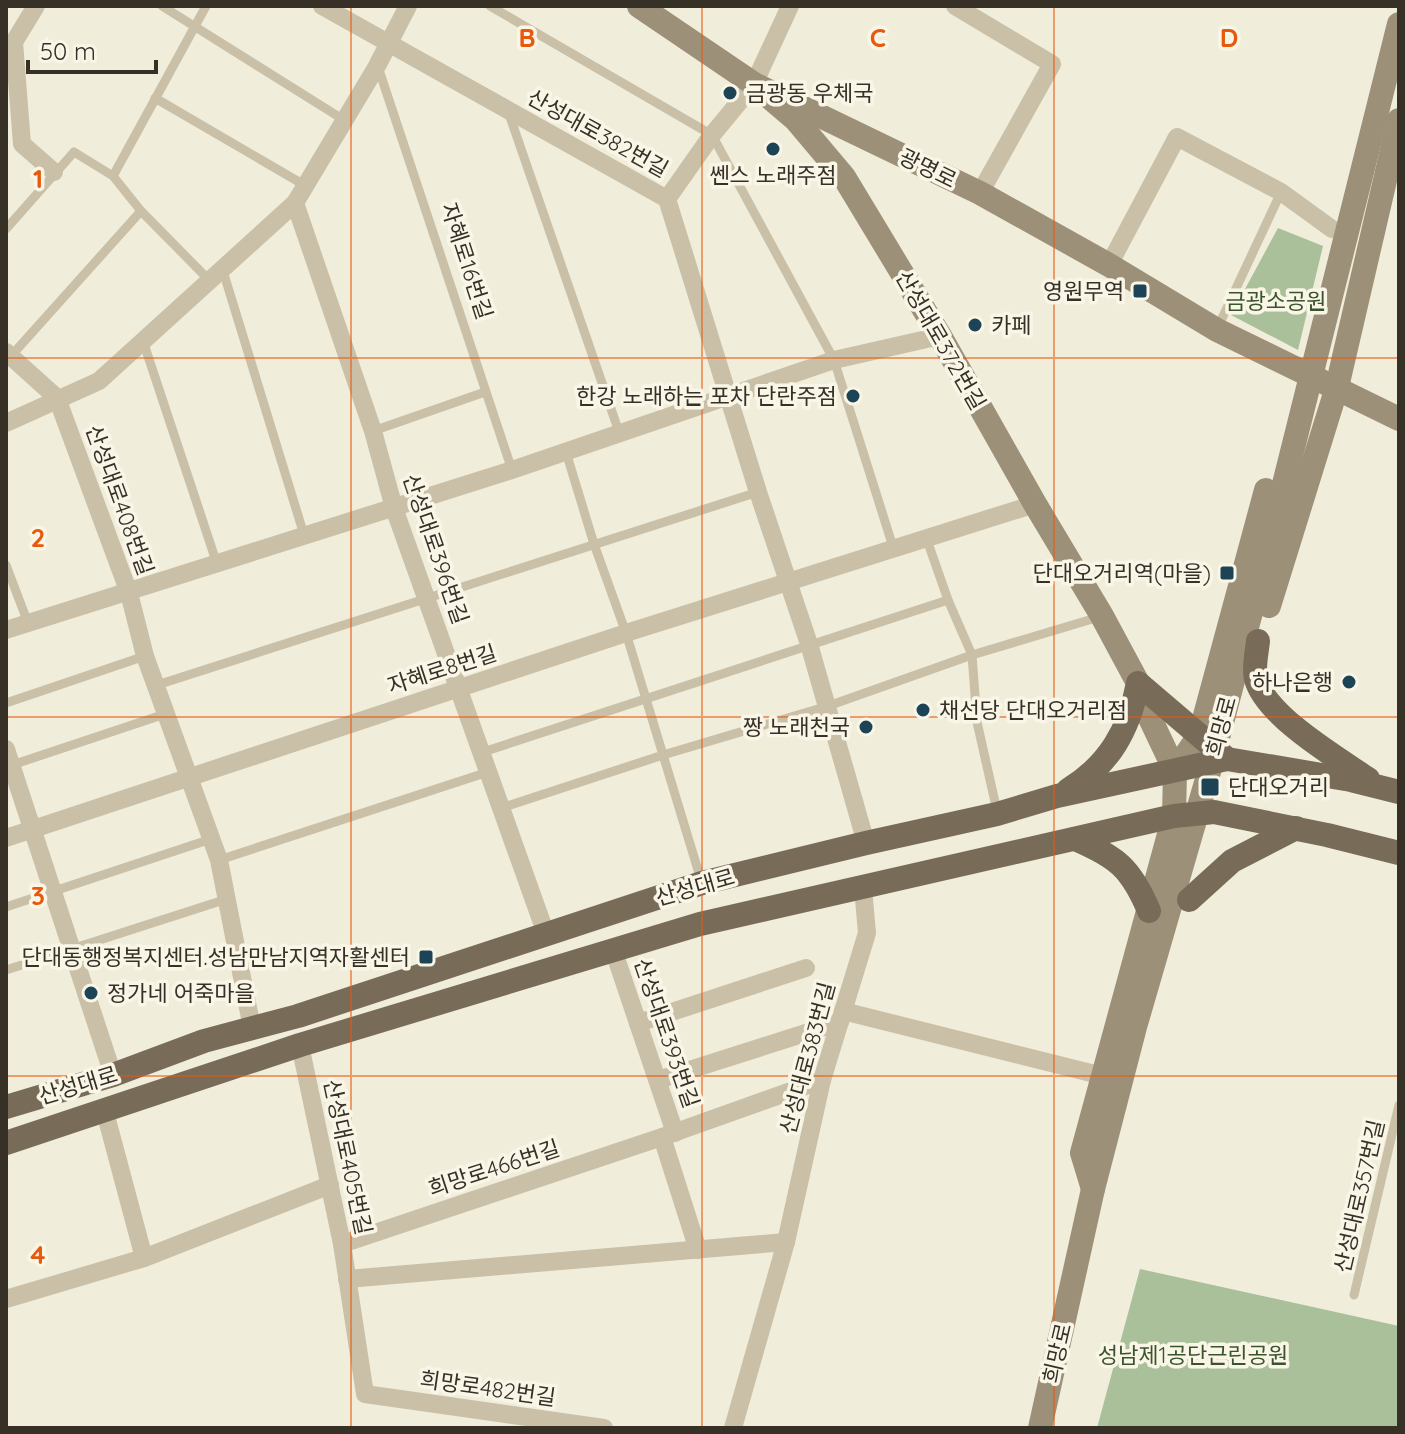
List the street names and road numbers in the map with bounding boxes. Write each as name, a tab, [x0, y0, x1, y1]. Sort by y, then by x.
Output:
street label: 산성대로382번길	[523, 83, 673, 183]
street label: 광명로	[895, 142, 961, 194]
street label: 자혜로16번길	[435, 199, 499, 323]
street label: 산성대로372번길	[890, 265, 992, 415]
street label: 산성대로408번길	[80, 421, 160, 579]
street label: 산성대로396번길	[397, 470, 475, 628]
street label: 자혜로8번길	[384, 638, 500, 700]
street label: 희망로	[1200, 693, 1242, 759]
street label: 산성대로	[652, 862, 738, 912]
street label: 산성대로393번길	[628, 954, 706, 1112]
street label: 산성대로383번길	[773, 979, 841, 1137]
street label: 산성대로	[35, 1060, 121, 1110]
street label: 산성대로405번길	[318, 1077, 378, 1237]
street label: 산성대로357번길	[1328, 1117, 1390, 1275]
street label: 희망로466번길	[425, 1134, 563, 1202]
street label: 희망로	[1037, 1320, 1077, 1386]
street label: 희망로482번길	[418, 1365, 558, 1411]

